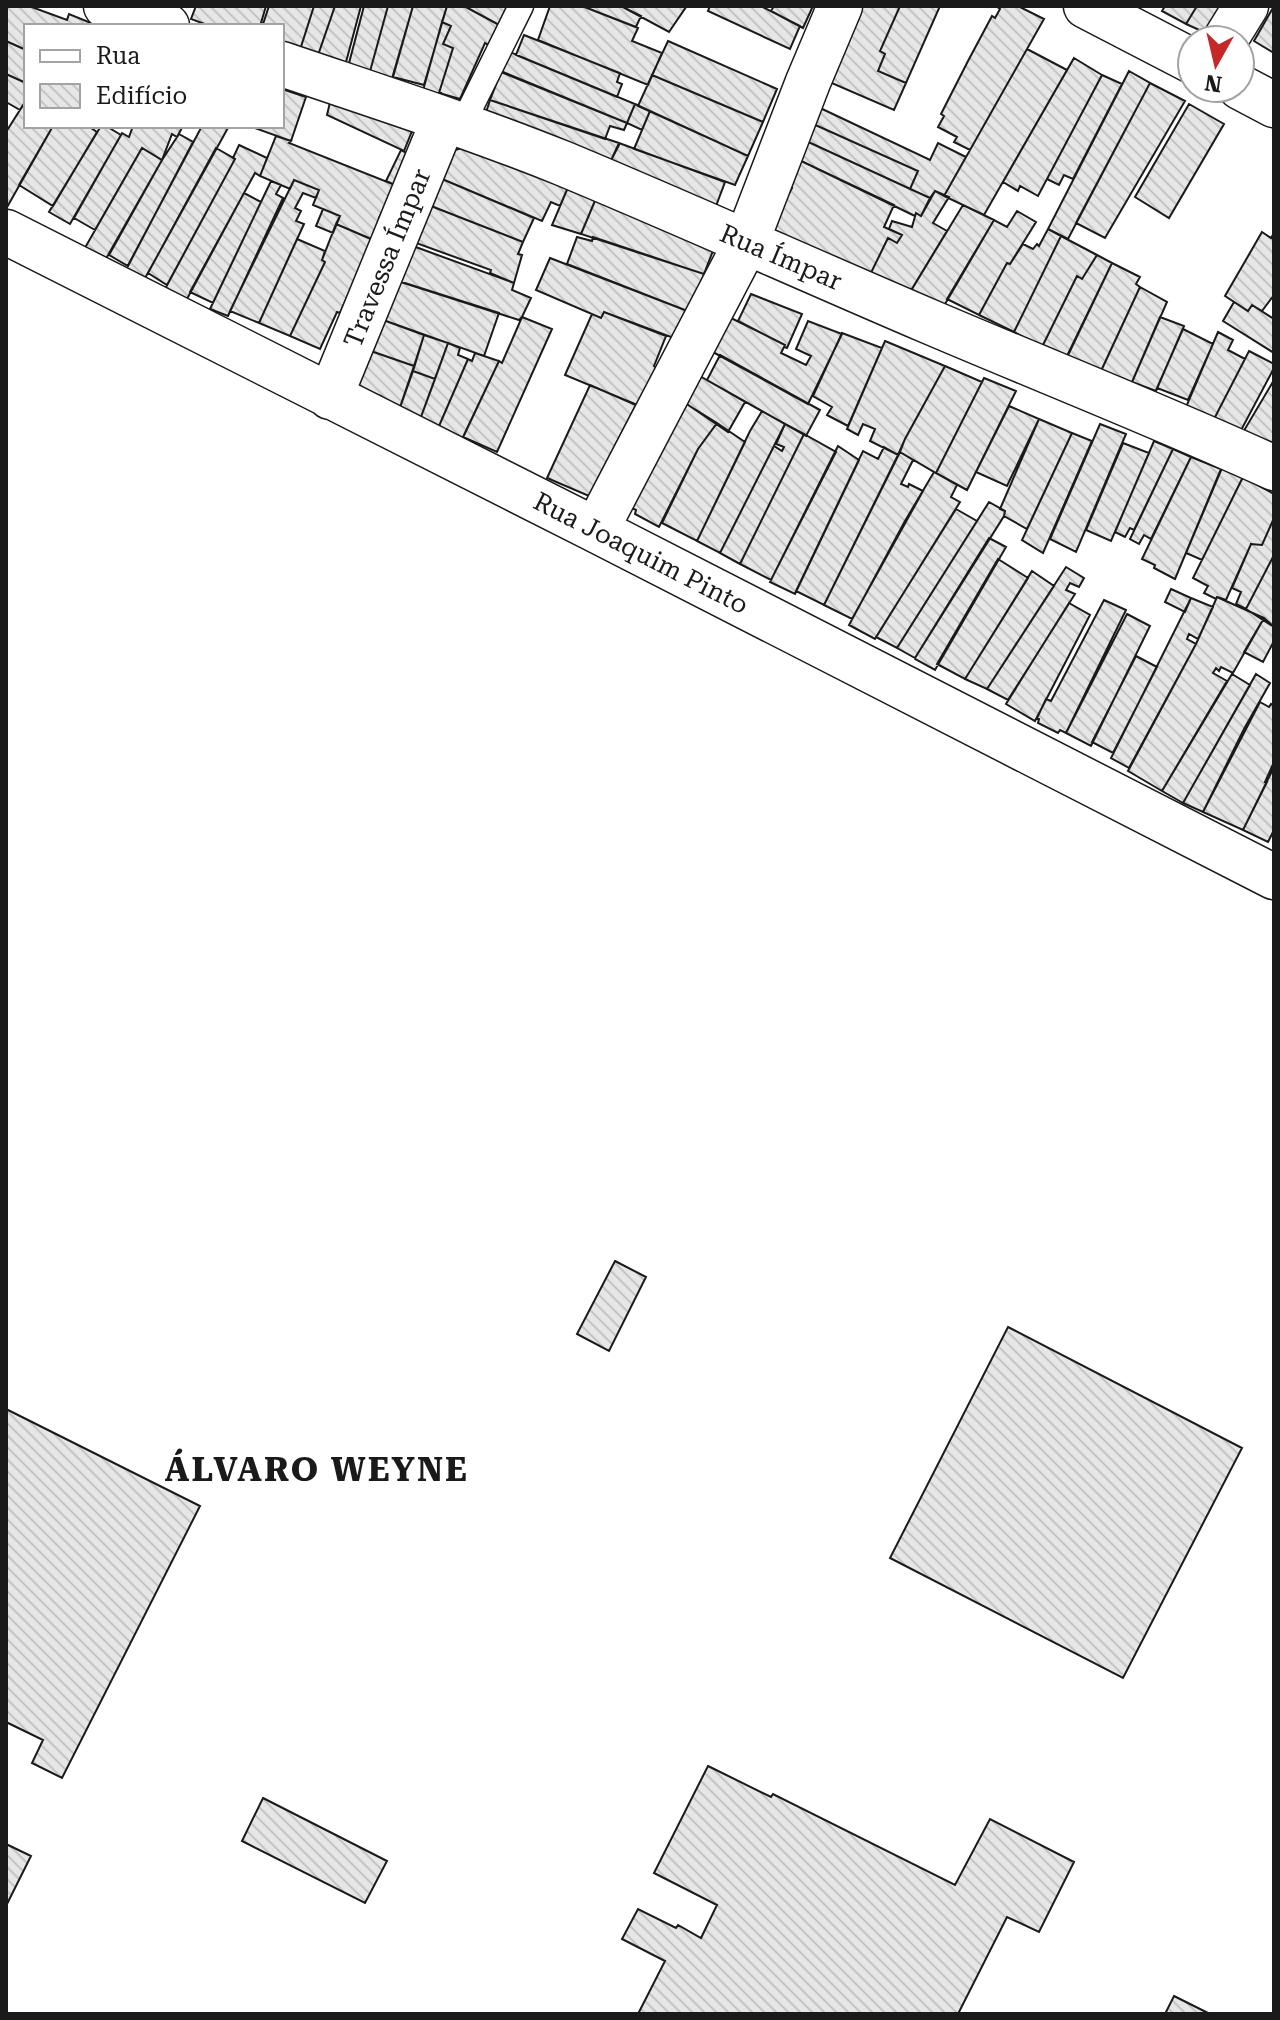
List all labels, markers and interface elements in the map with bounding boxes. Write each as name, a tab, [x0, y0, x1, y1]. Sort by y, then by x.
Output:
legend	[24, 24, 284, 128]
north arrow	[1176, 24, 1256, 104]
text: Rua	[96, 42, 140, 70]
text: N	[1203, 70, 1223, 97]
text: Edifício	[96, 82, 187, 110]
street label: Travessa Ímpar	[337, 164, 437, 352]
street label: Rua Ímpar	[716, 217, 847, 296]
street label: Rua Joaquim Pinto	[529, 486, 753, 620]
district label: ÁLVARO WEYNE	[165, 1448, 469, 1489]

